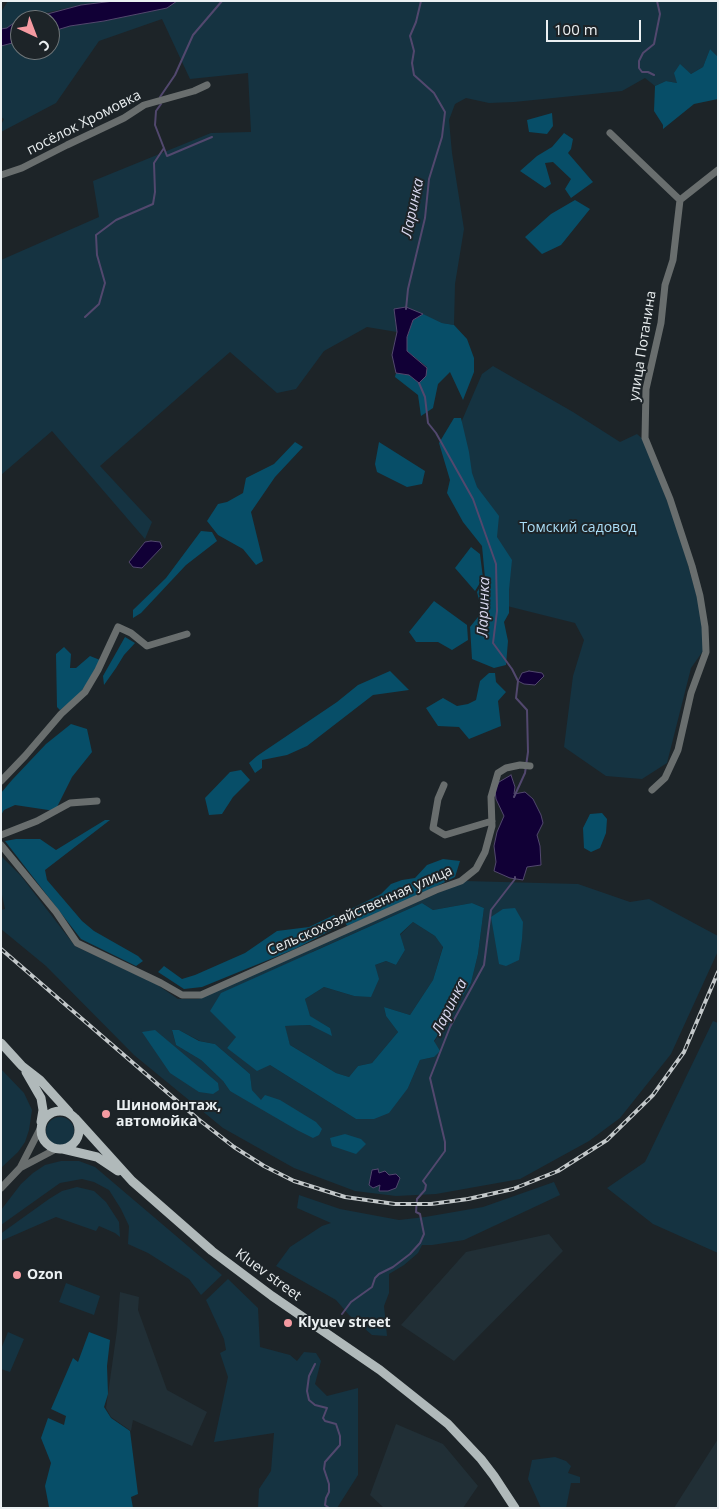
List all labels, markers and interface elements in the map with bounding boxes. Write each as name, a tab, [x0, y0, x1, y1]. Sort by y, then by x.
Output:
north arrow	[10, 10, 60, 60]
scale bar	[549, 10, 644, 42]
text: 100 m	[554, 19, 598, 39]
text: С	[35, 36, 55, 56]
street label: посёлок Хромовка	[24, 87, 144, 159]
water label: Ларинка	[398, 177, 428, 239]
street label: улица Потанина	[626, 290, 660, 402]
park label: Томский садовод	[519, 520, 637, 536]
water label: Ларинка	[474, 577, 494, 637]
street label: Сельскохозяйственная улица	[265, 862, 455, 960]
water label: Ларинка	[428, 976, 472, 1038]
place label: Шиномонтаж, автомойка	[116, 1098, 221, 1130]
marker: Шиномонтаж, автомойка	[100, 1108, 112, 1120]
street label: Kluev street	[232, 1245, 304, 1305]
place label: Ozon	[27, 1267, 63, 1283]
marker: Ozon	[11, 1269, 23, 1281]
place label: Klyuev street	[298, 1315, 391, 1331]
marker: Klyuev street	[282, 1317, 294, 1329]

